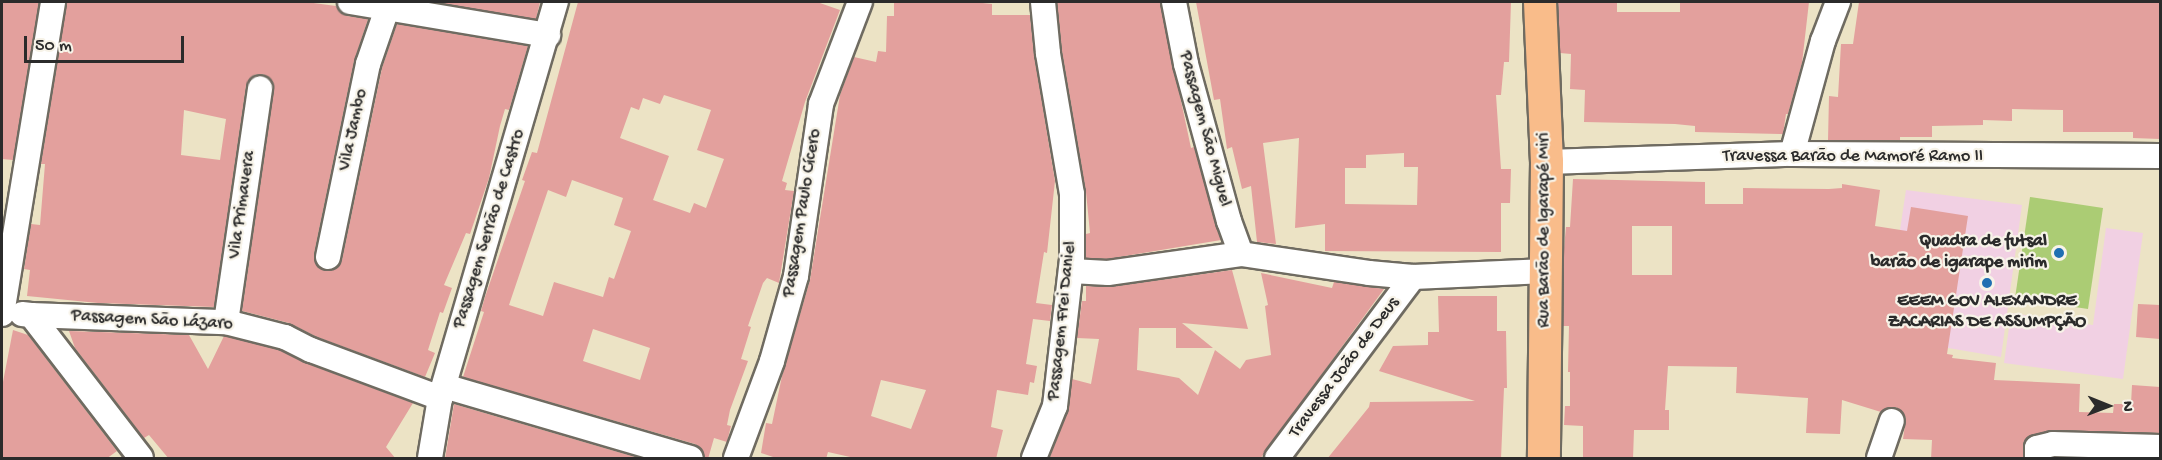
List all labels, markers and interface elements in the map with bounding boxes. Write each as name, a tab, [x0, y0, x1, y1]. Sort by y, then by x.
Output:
scale bar	[27, 24, 188, 62]
text: 50 m	[35, 36, 72, 57]
street label: Passagem São Miguel	[1173, 49, 1235, 209]
street label: Vila Jambo	[335, 87, 373, 173]
street label: Passagem Serrão de Castro	[449, 127, 531, 331]
street label: Passagem Paulo Cícero	[779, 127, 827, 299]
street label: Rua Barão de Igarapé Miri	[1534, 132, 1556, 328]
street label: Travessa Barão de Mamoré Ramo II	[1723, 146, 1983, 168]
street label: Vila Primavera	[225, 150, 261, 260]
place label: Quadra de futsal barão de igarape mirim	[1871, 232, 2047, 274]
street label: Passagem Frei Daniel	[1044, 240, 1082, 402]
marker: Quadra de futsal barão de igarape mirim	[2052, 246, 2066, 260]
marker: EEEM GOV ALEXANDRE ZACARIAS DE ASSUMPÇÃO	[1980, 276, 1994, 290]
place label: EEEM GOV ALEXANDRE ZACARIAS DE ASSUMPÇÃO	[1888, 292, 2086, 334]
street label: Travessa João de Deus	[1285, 293, 1405, 443]
street label: Passagem São Lázaro	[71, 306, 233, 336]
north arrow	[2078, 376, 2138, 436]
text: N	[2117, 401, 2136, 412]

